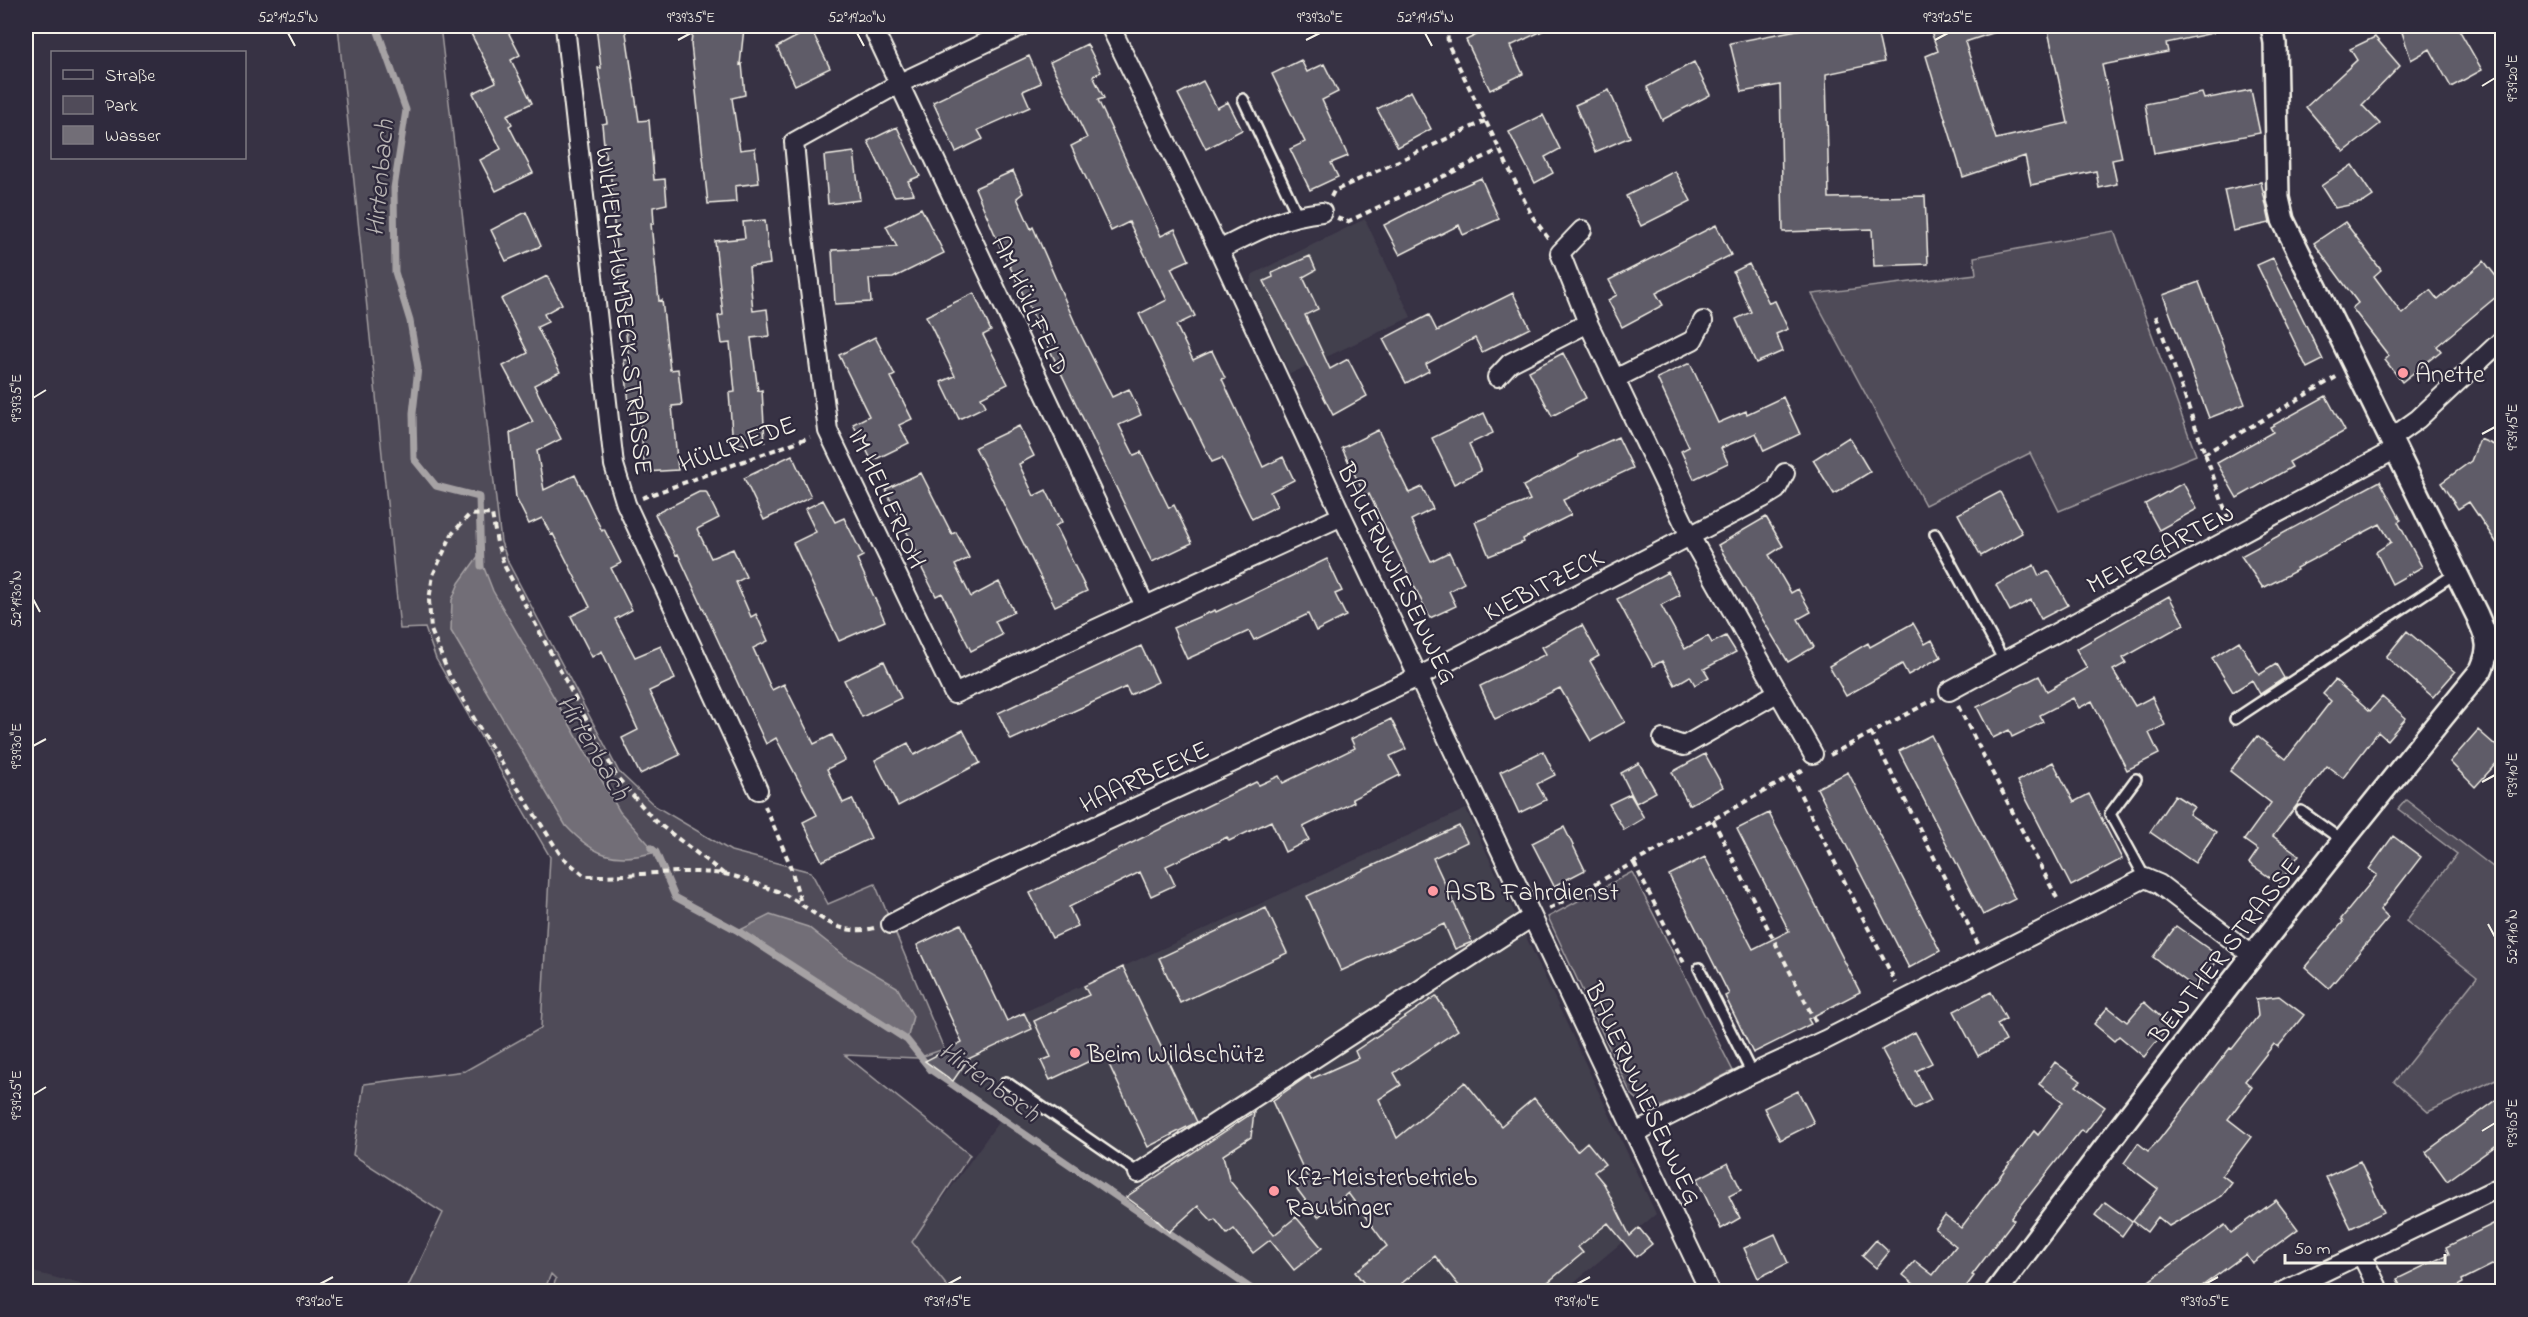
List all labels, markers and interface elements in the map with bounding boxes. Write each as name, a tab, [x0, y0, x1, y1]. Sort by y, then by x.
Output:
text: 52°19'25"N	[258, 7, 318, 29]
text: 9°39'35"E	[667, 7, 715, 29]
text: 52°19'20"N	[828, 7, 886, 29]
text: 9°39'30"E	[1297, 7, 1343, 29]
text: 52°19'15"N	[1396, 7, 1454, 29]
text: 9°39'25"E	[1923, 7, 1973, 29]
legend	[51, 51, 246, 159]
text: 9°39'20"E	[2502, 54, 2524, 102]
text: Straße	[105, 64, 156, 90]
text: Park	[105, 94, 138, 120]
water label: Hirtenbach	[357, 117, 406, 238]
text: Wasser	[105, 124, 161, 150]
street label: WILHELM-HUMBECK-STRASSE	[583, 145, 661, 478]
street label: AM HÜLLFELD	[979, 230, 1077, 382]
place label: Anette	[2415, 357, 2485, 395]
marker: Anette	[2396, 366, 2410, 380]
text: 9°39'35"E	[6, 374, 28, 422]
text: 9°39'15"E	[2502, 404, 2524, 450]
street label: HÜLLRIEDE	[674, 407, 802, 485]
street label: IM HELLERLOH	[836, 423, 934, 575]
street label: BAUERNWIESENWEG	[1325, 456, 1465, 691]
street label: MEIERGARTEN	[2081, 496, 2242, 606]
street label: KIEBITZECK	[1478, 540, 1611, 633]
text: 52°19'30"N	[6, 570, 28, 628]
water label: Hirtenbach	[545, 688, 639, 810]
text: 9°39'30"E	[6, 723, 28, 769]
street label: HAARBEEKE	[1074, 732, 1216, 825]
text: 9°39'10"E	[2502, 753, 2524, 797]
street label: BENTHER STRASSE	[2140, 850, 2312, 1054]
place label: ASB Fahrdienst	[1445, 875, 1619, 913]
marker: ASB Fahrdienst	[1426, 884, 1440, 898]
text: 52°19'10"N	[2502, 909, 2524, 965]
street label: BAUERNWIESENWEG	[1573, 976, 1710, 1212]
water label: Hirtenbach	[930, 1033, 1048, 1134]
place label: Beim Wildschütz	[1086, 1037, 1264, 1075]
marker: Beim Wildschütz	[1068, 1046, 1082, 1060]
text: 9°39'25"E	[6, 1070, 28, 1120]
text: 9°39'05"E	[2502, 1099, 2524, 1147]
place label: Kfz-Meisterbetrieb Raubinger	[1286, 1160, 1478, 1228]
marker: Kfz-Meisterbetrieb Raubinger	[1267, 1184, 1281, 1198]
scale bar	[2285, 1227, 2446, 1265]
text: 50 m	[2294, 1237, 2331, 1263]
text: 9°39'20"E	[296, 1291, 344, 1313]
text: 9°39'15"E	[925, 1291, 971, 1313]
text: 9°39'10"E	[1555, 1291, 1599, 1313]
text: 9°39'05"E	[2181, 1291, 2229, 1313]

